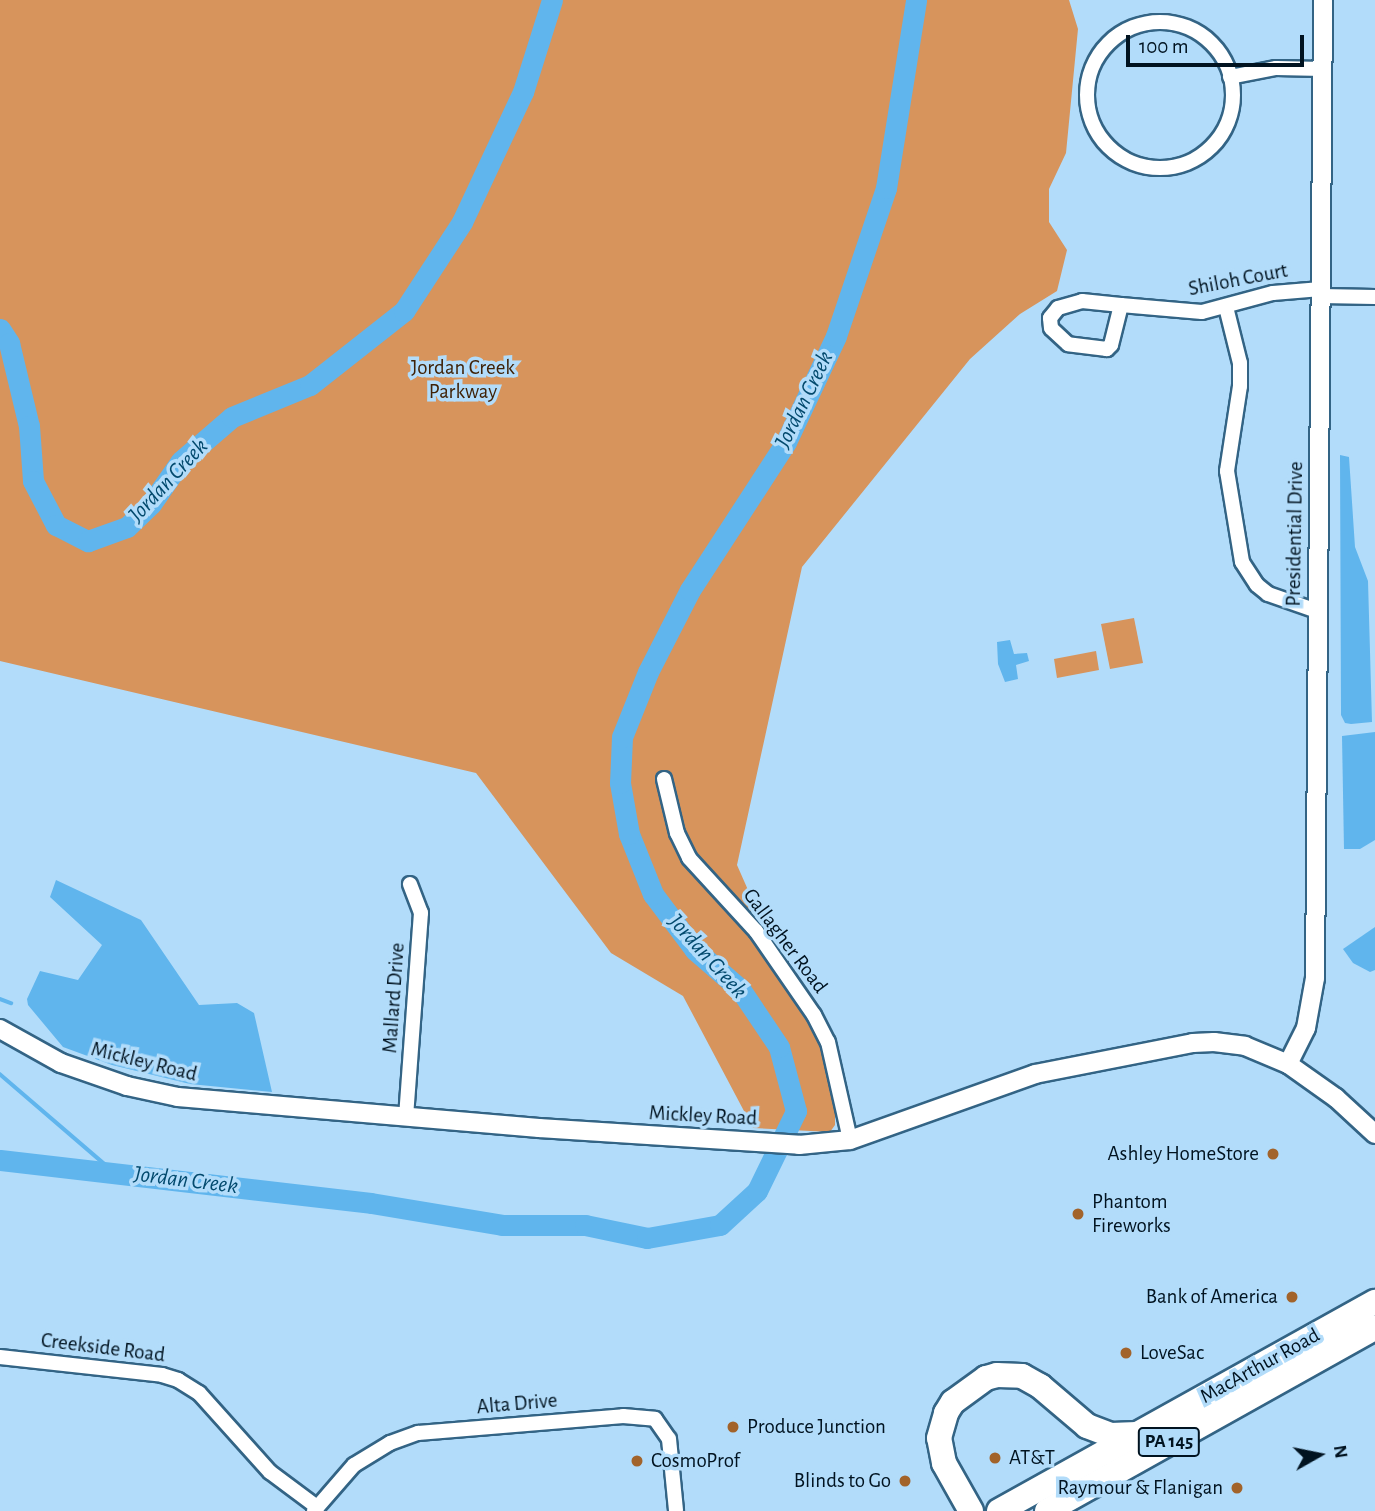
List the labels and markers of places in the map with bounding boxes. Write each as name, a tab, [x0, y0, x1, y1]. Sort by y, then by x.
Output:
place label: Ashley HomeStore	[1107, 1141, 1259, 1167]
marker: Ashley HomeStore	[1265, 1146, 1281, 1162]
place label: Phantom Fireworks	[1092, 1189, 1171, 1239]
marker: Phantom Fireworks	[1070, 1206, 1086, 1222]
place label: Bank of America	[1146, 1284, 1278, 1310]
marker: Bank of America	[1284, 1289, 1300, 1305]
place label: LoveSac	[1140, 1340, 1204, 1366]
marker: LoveSac	[1118, 1345, 1134, 1361]
place label: Produce Junction	[747, 1414, 886, 1440]
marker: Produce Junction	[725, 1419, 741, 1435]
place label: AT&T	[1009, 1445, 1055, 1471]
place label: CosmoProf	[651, 1448, 740, 1474]
marker: AT&T	[987, 1450, 1003, 1466]
marker: CosmoProf	[629, 1453, 645, 1469]
place label: Blinds to Go	[794, 1468, 891, 1494]
marker: Blinds to Go	[897, 1473, 913, 1489]
place label: Raymour & Flanigan	[1057, 1475, 1223, 1501]
marker: Raymour & Flanigan	[1229, 1480, 1245, 1496]

